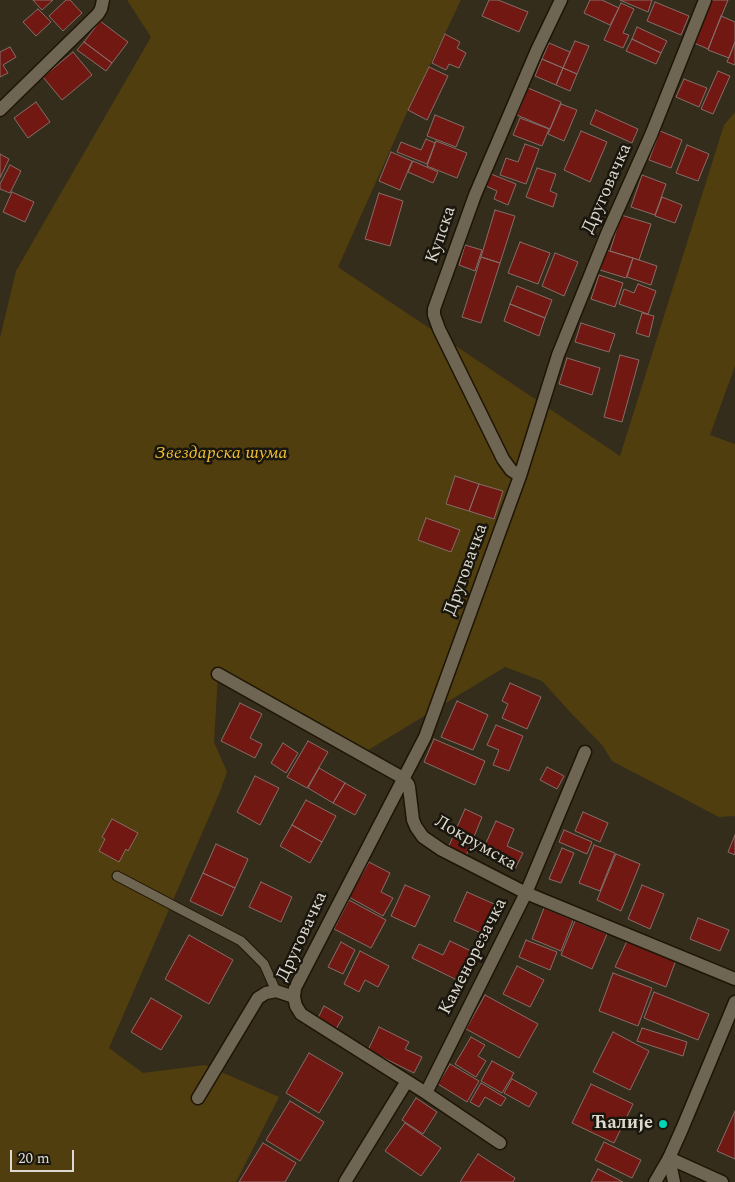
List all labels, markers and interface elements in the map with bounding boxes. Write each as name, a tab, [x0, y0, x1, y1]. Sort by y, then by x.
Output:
street label: Друговачка	[579, 141, 637, 237]
street label: Купска	[422, 204, 462, 266]
park label: Звездарска шума	[155, 443, 287, 465]
street label: Друговачка	[440, 521, 494, 619]
street label: Локрумска	[430, 812, 520, 876]
street label: Друговачка	[273, 889, 333, 985]
street label: Каменорезачка	[435, 895, 513, 1019]
place label: Ћалије	[592, 1113, 653, 1135]
marker: Ћалије	[657, 1118, 669, 1130]
scale bar	[12, 1140, 76, 1172]
text: 20 m	[18, 1147, 50, 1170]

